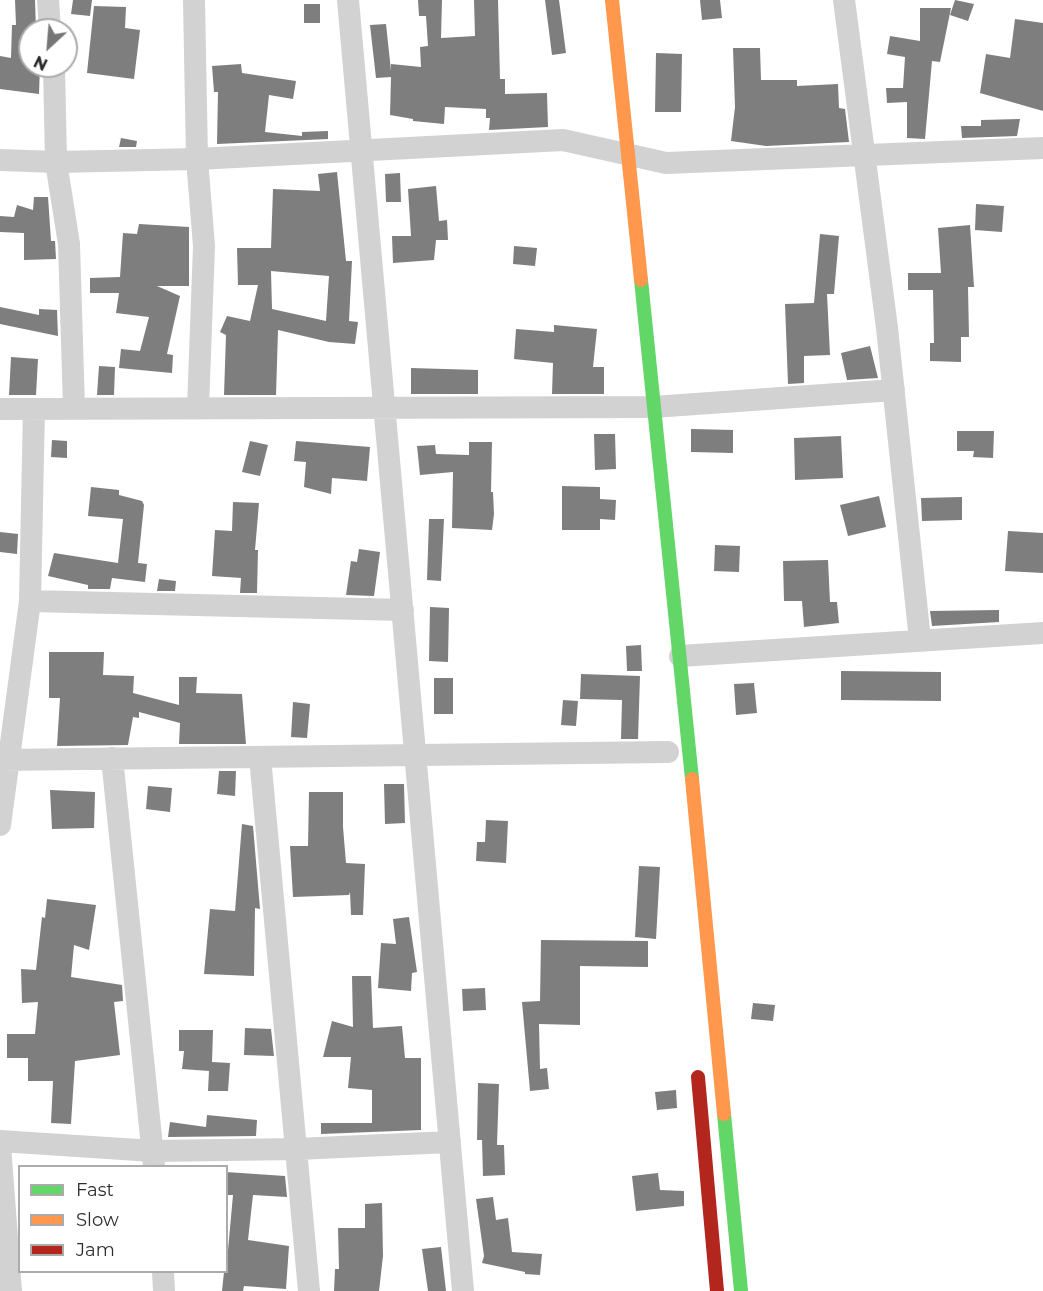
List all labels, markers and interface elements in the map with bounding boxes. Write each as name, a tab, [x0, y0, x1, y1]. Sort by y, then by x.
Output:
north arrow	[18, 18, 78, 78]
text: N	[31, 51, 51, 74]
legend	[18, 1165, 228, 1273]
text: Fast	[76, 1179, 114, 1201]
text: Slow	[76, 1209, 119, 1231]
text: Jam	[76, 1239, 115, 1261]

